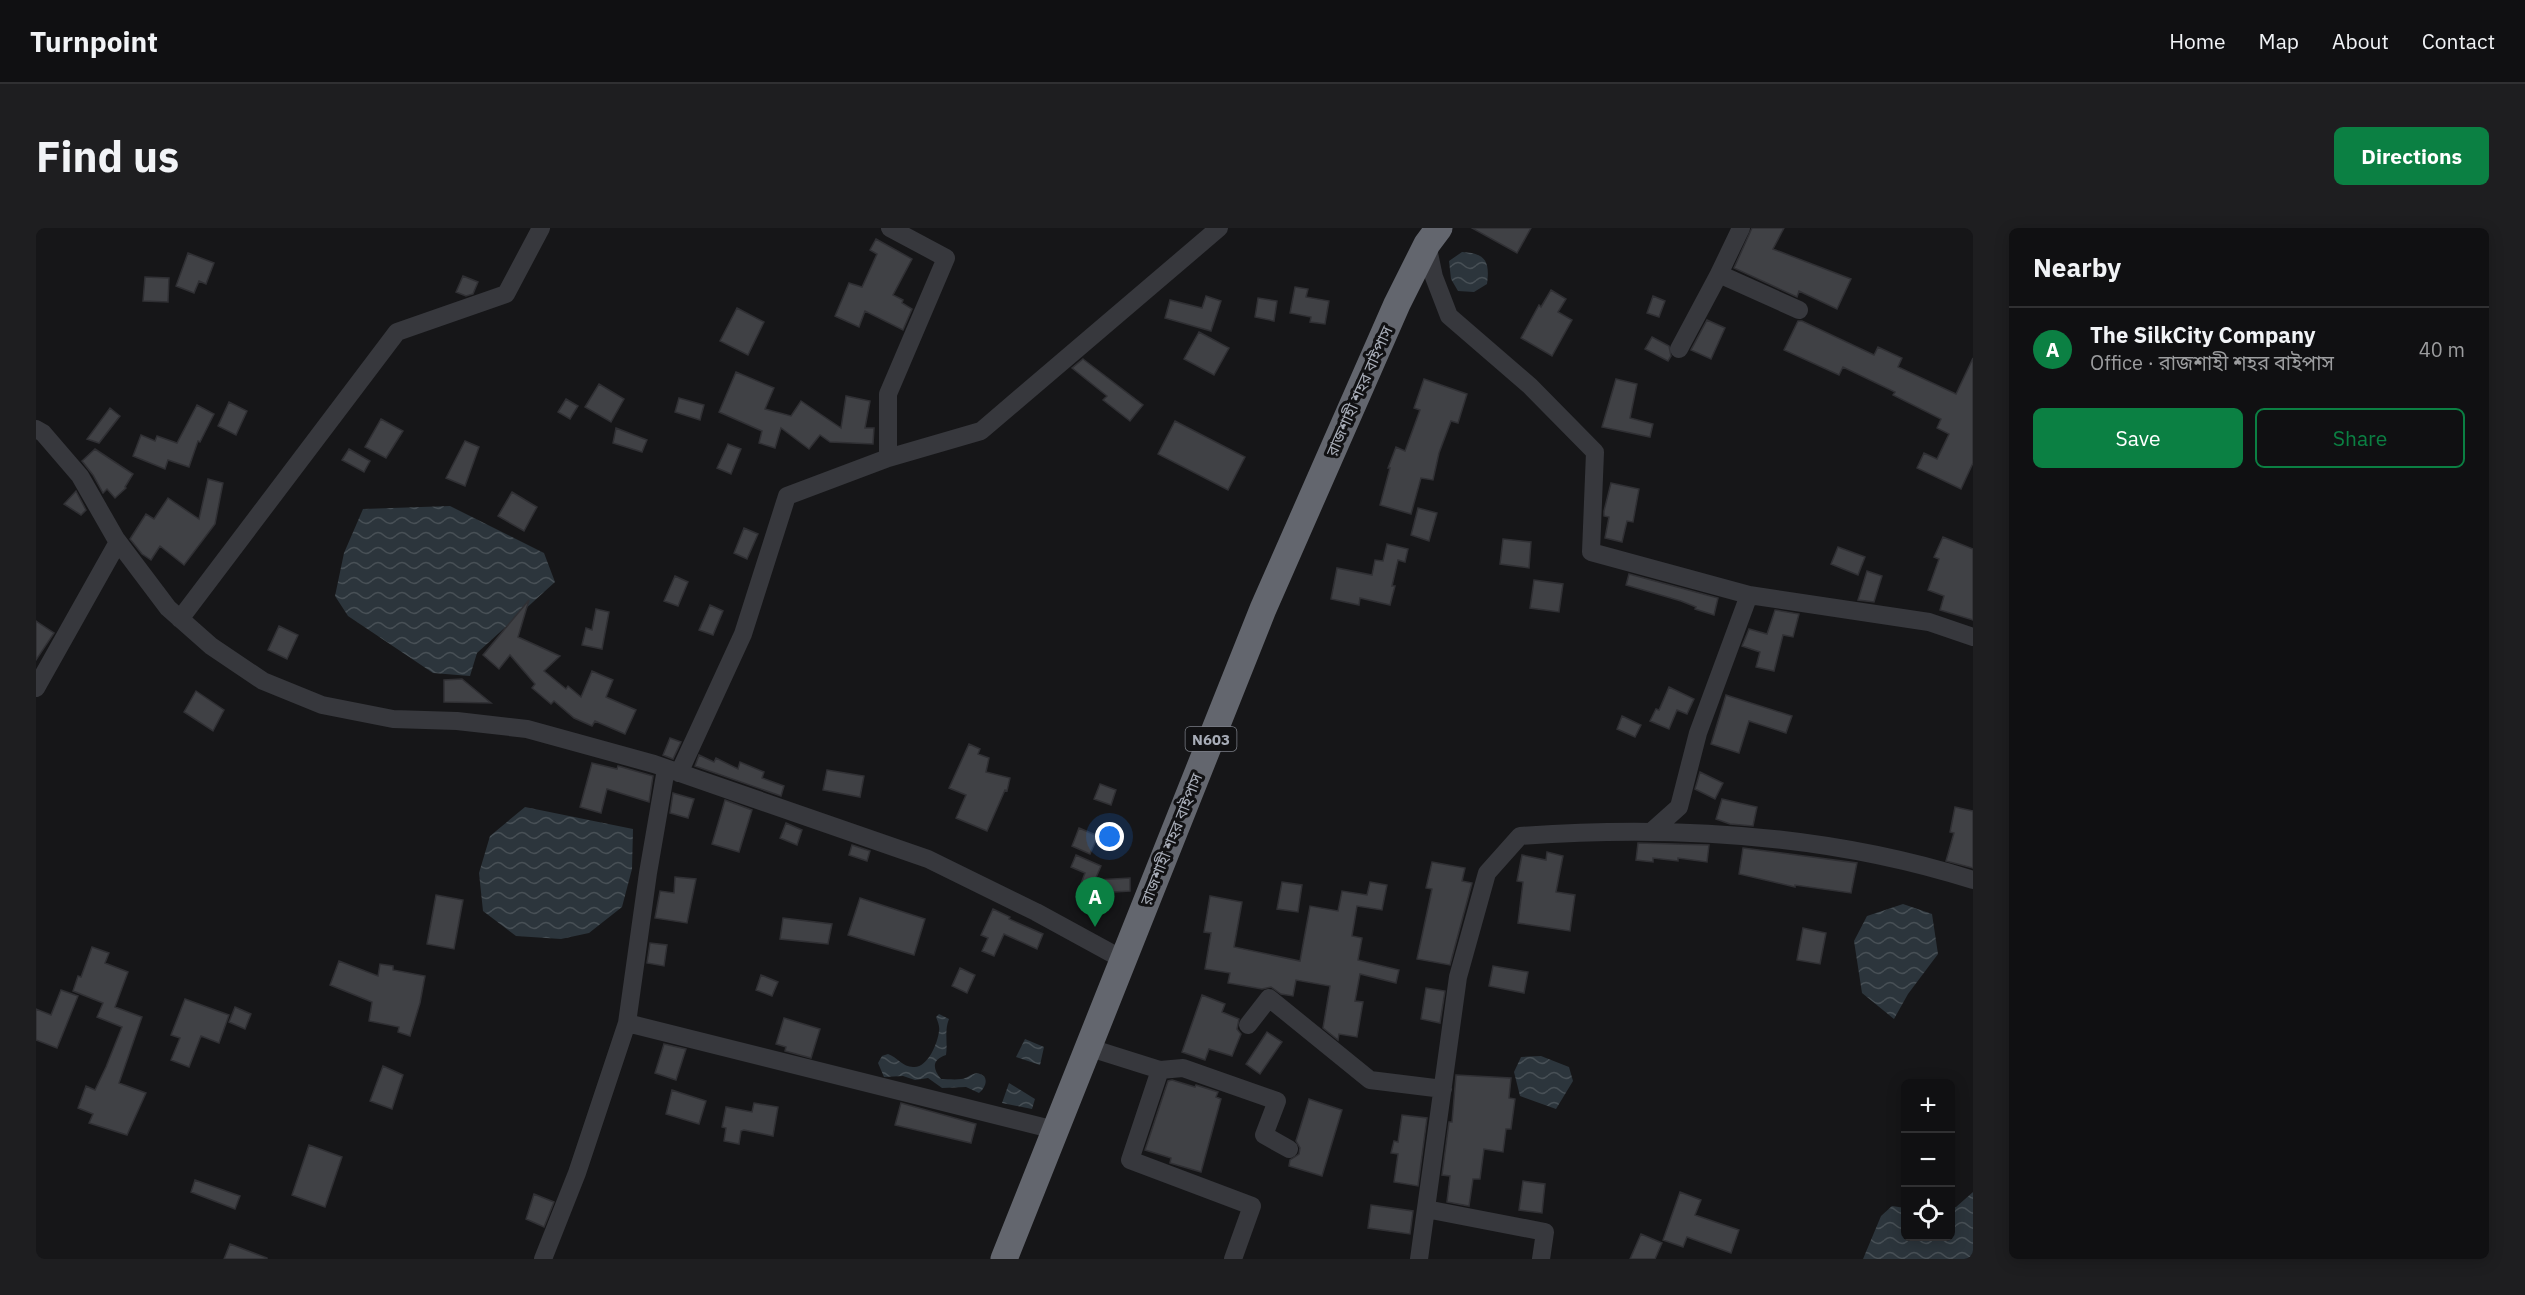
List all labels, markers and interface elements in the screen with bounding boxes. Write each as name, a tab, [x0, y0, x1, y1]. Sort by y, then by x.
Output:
text: Turnpoint	[30, 23, 158, 60]
text: Home	[2169, 27, 2226, 55]
text: Map	[2259, 27, 2299, 55]
text: About	[2332, 27, 2389, 55]
text: Contact	[2422, 27, 2495, 55]
button: Directions	[2334, 127, 2489, 185]
text: Find us	[36, 129, 179, 184]
text: Nearby	[2033, 250, 2121, 284]
text: The SilkCity Company	[2090, 320, 2316, 349]
street label: রাজশাহী শহর বাইপাস	[1321, 322, 1397, 460]
text: A	[2046, 336, 2059, 363]
text: 40 m	[2419, 336, 2465, 363]
text: Office · রাজশাহী শহর বাইপাস	[2090, 349, 2334, 376]
button: Save	[2033, 408, 2243, 468]
button: Share	[2255, 408, 2465, 468]
road number: N603	[1186, 727, 1236, 751]
street label: রাজশাহী শহর বাইপাস	[1135, 769, 1207, 909]
your location	[1095, 822, 1124, 851]
pin: A	[1076, 878, 1114, 927]
map controls	[1901, 1079, 1955, 1241]
button: +	[1901, 1079, 1955, 1133]
button: −	[1901, 1133, 1955, 1187]
button: locate	[1901, 1187, 1955, 1241]

